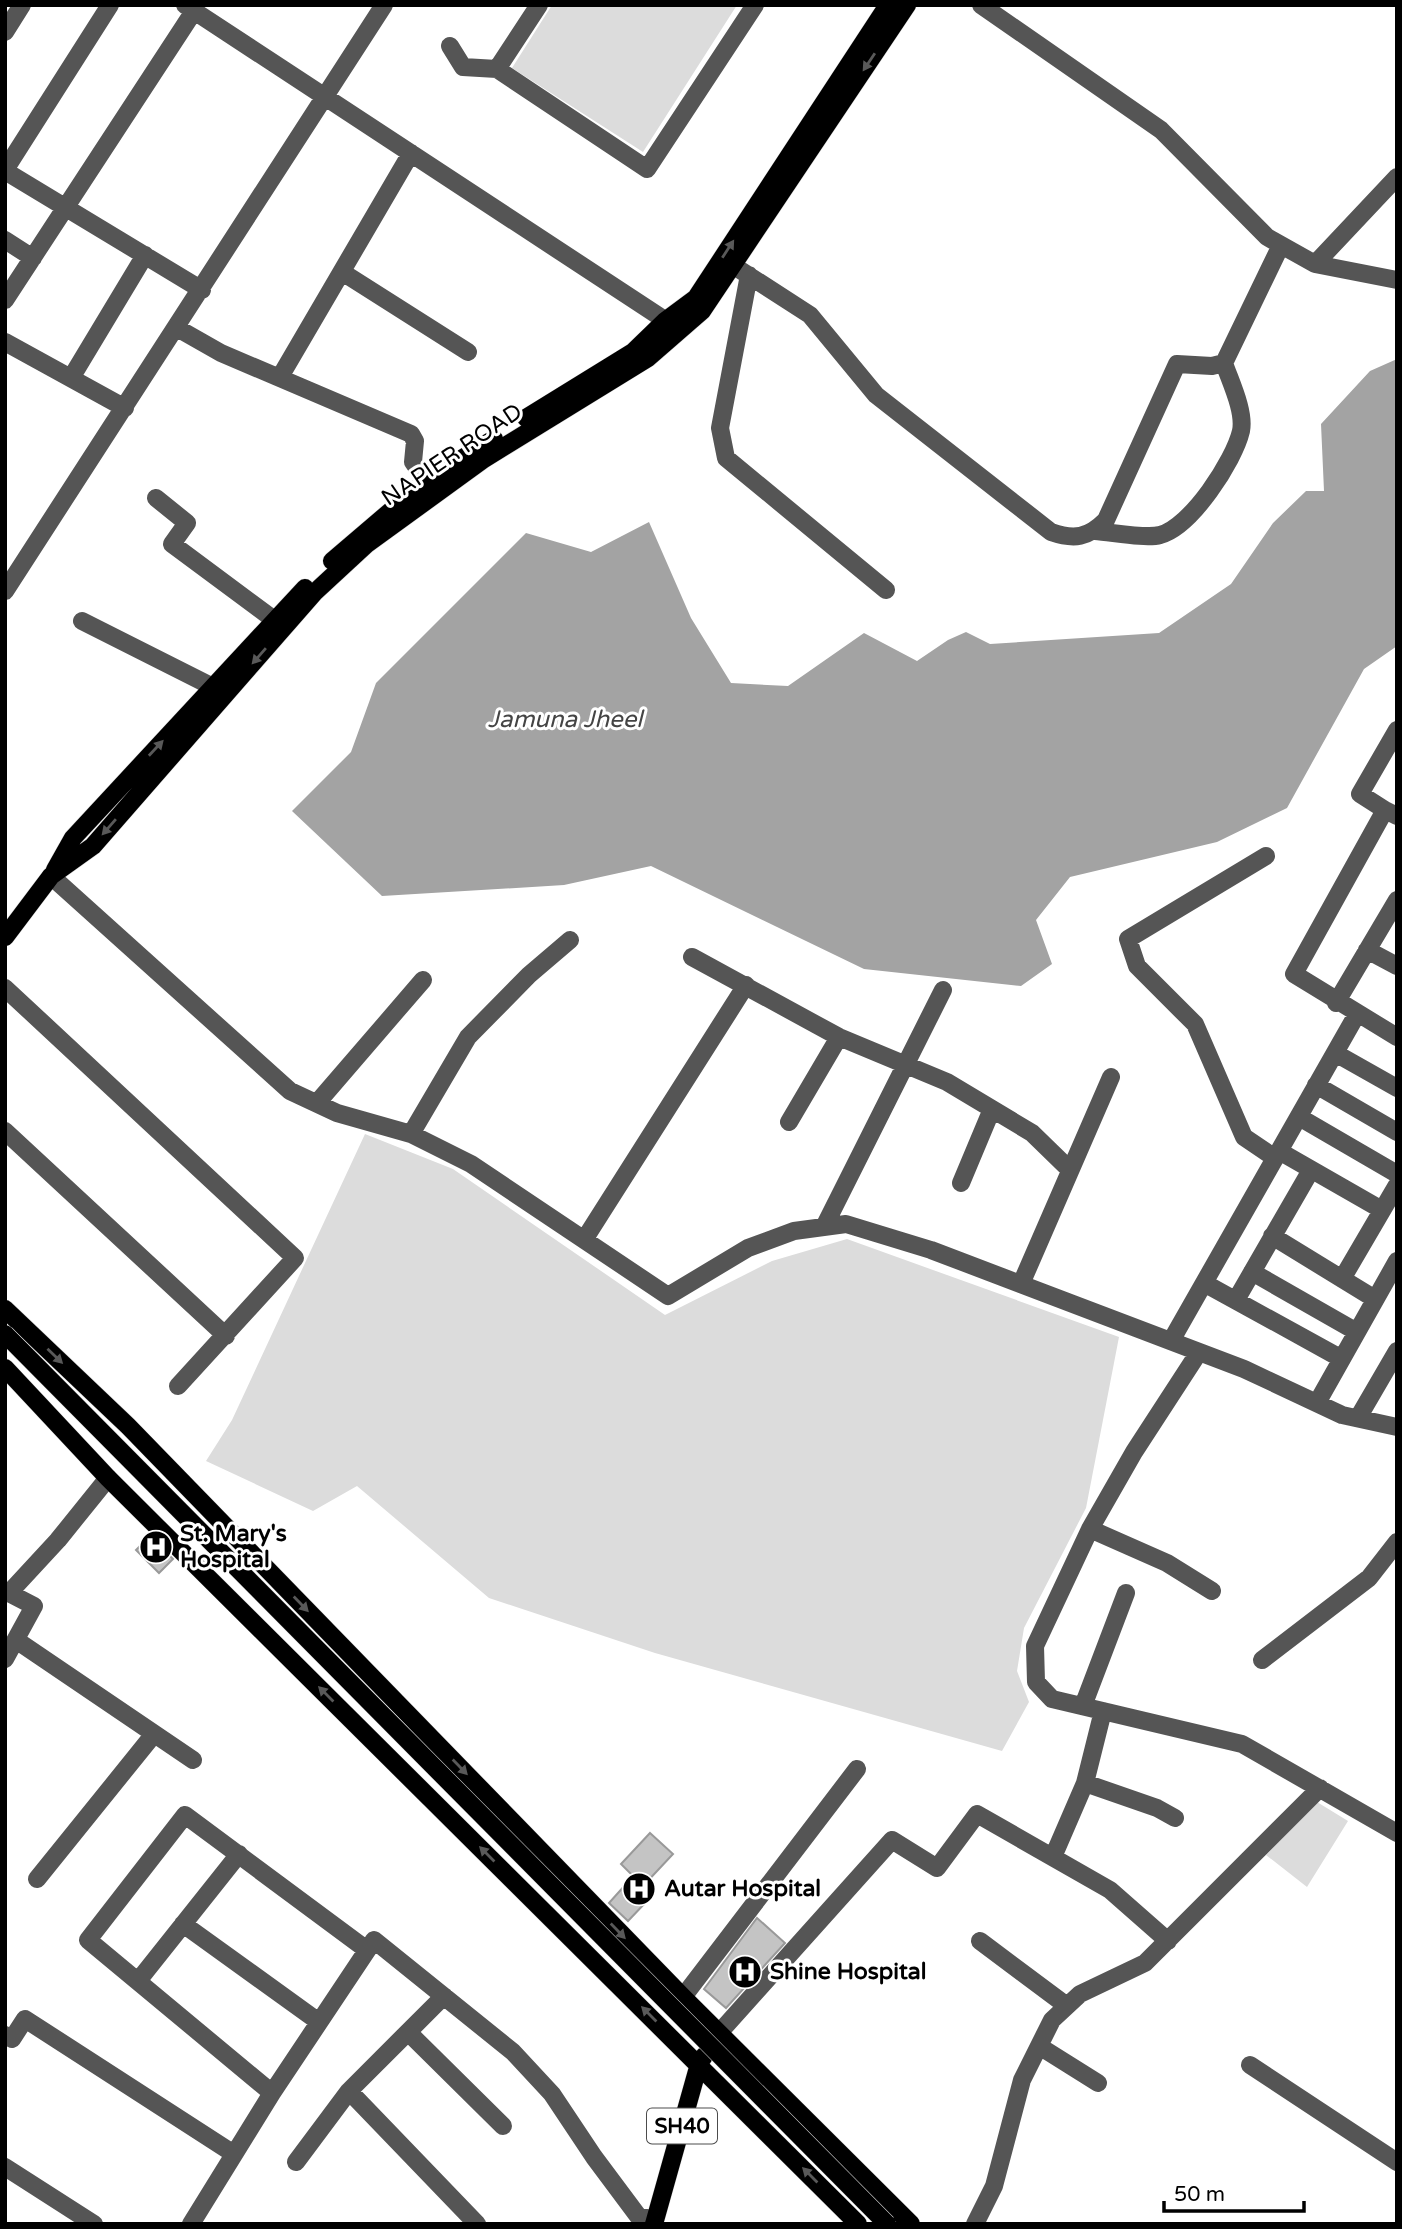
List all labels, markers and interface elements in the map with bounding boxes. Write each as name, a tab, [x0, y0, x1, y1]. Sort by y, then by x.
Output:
one-way arrow	[862, 53, 876, 71]
one-way arrow	[721, 239, 734, 258]
street label: NAPIER ROAD	[376, 398, 528, 512]
one-way arrow	[251, 647, 267, 665]
water label: Jamuna Jheel	[488, 705, 645, 734]
one-way arrow	[148, 739, 164, 757]
one-way arrow	[101, 818, 117, 836]
one-way arrow	[46, 1348, 63, 1364]
place label: St. Mary's Hospital	[180, 1520, 287, 1574]
hospital icon: St. Mary's Hospital	[137, 1528, 175, 1566]
one-way arrow	[293, 1596, 310, 1613]
one-way arrow	[318, 1686, 334, 1702]
one-way arrow	[451, 1759, 468, 1776]
one-way arrow	[479, 1846, 496, 1863]
hospital icon: Autar Hospital	[620, 1870, 658, 1908]
place label: Autar Hospital	[664, 1875, 821, 1903]
one-way arrow	[610, 1922, 627, 1939]
hospital icon: Shine Hospital	[726, 1953, 764, 1991]
place label: Shine Hospital	[770, 1958, 926, 1986]
one-way arrow	[641, 2007, 658, 2023]
road number: SH40	[647, 2108, 717, 2144]
one-way arrow	[801, 2167, 818, 2184]
scale bar	[1164, 2170, 1304, 2214]
text: 50 m	[1174, 2182, 1225, 2207]

